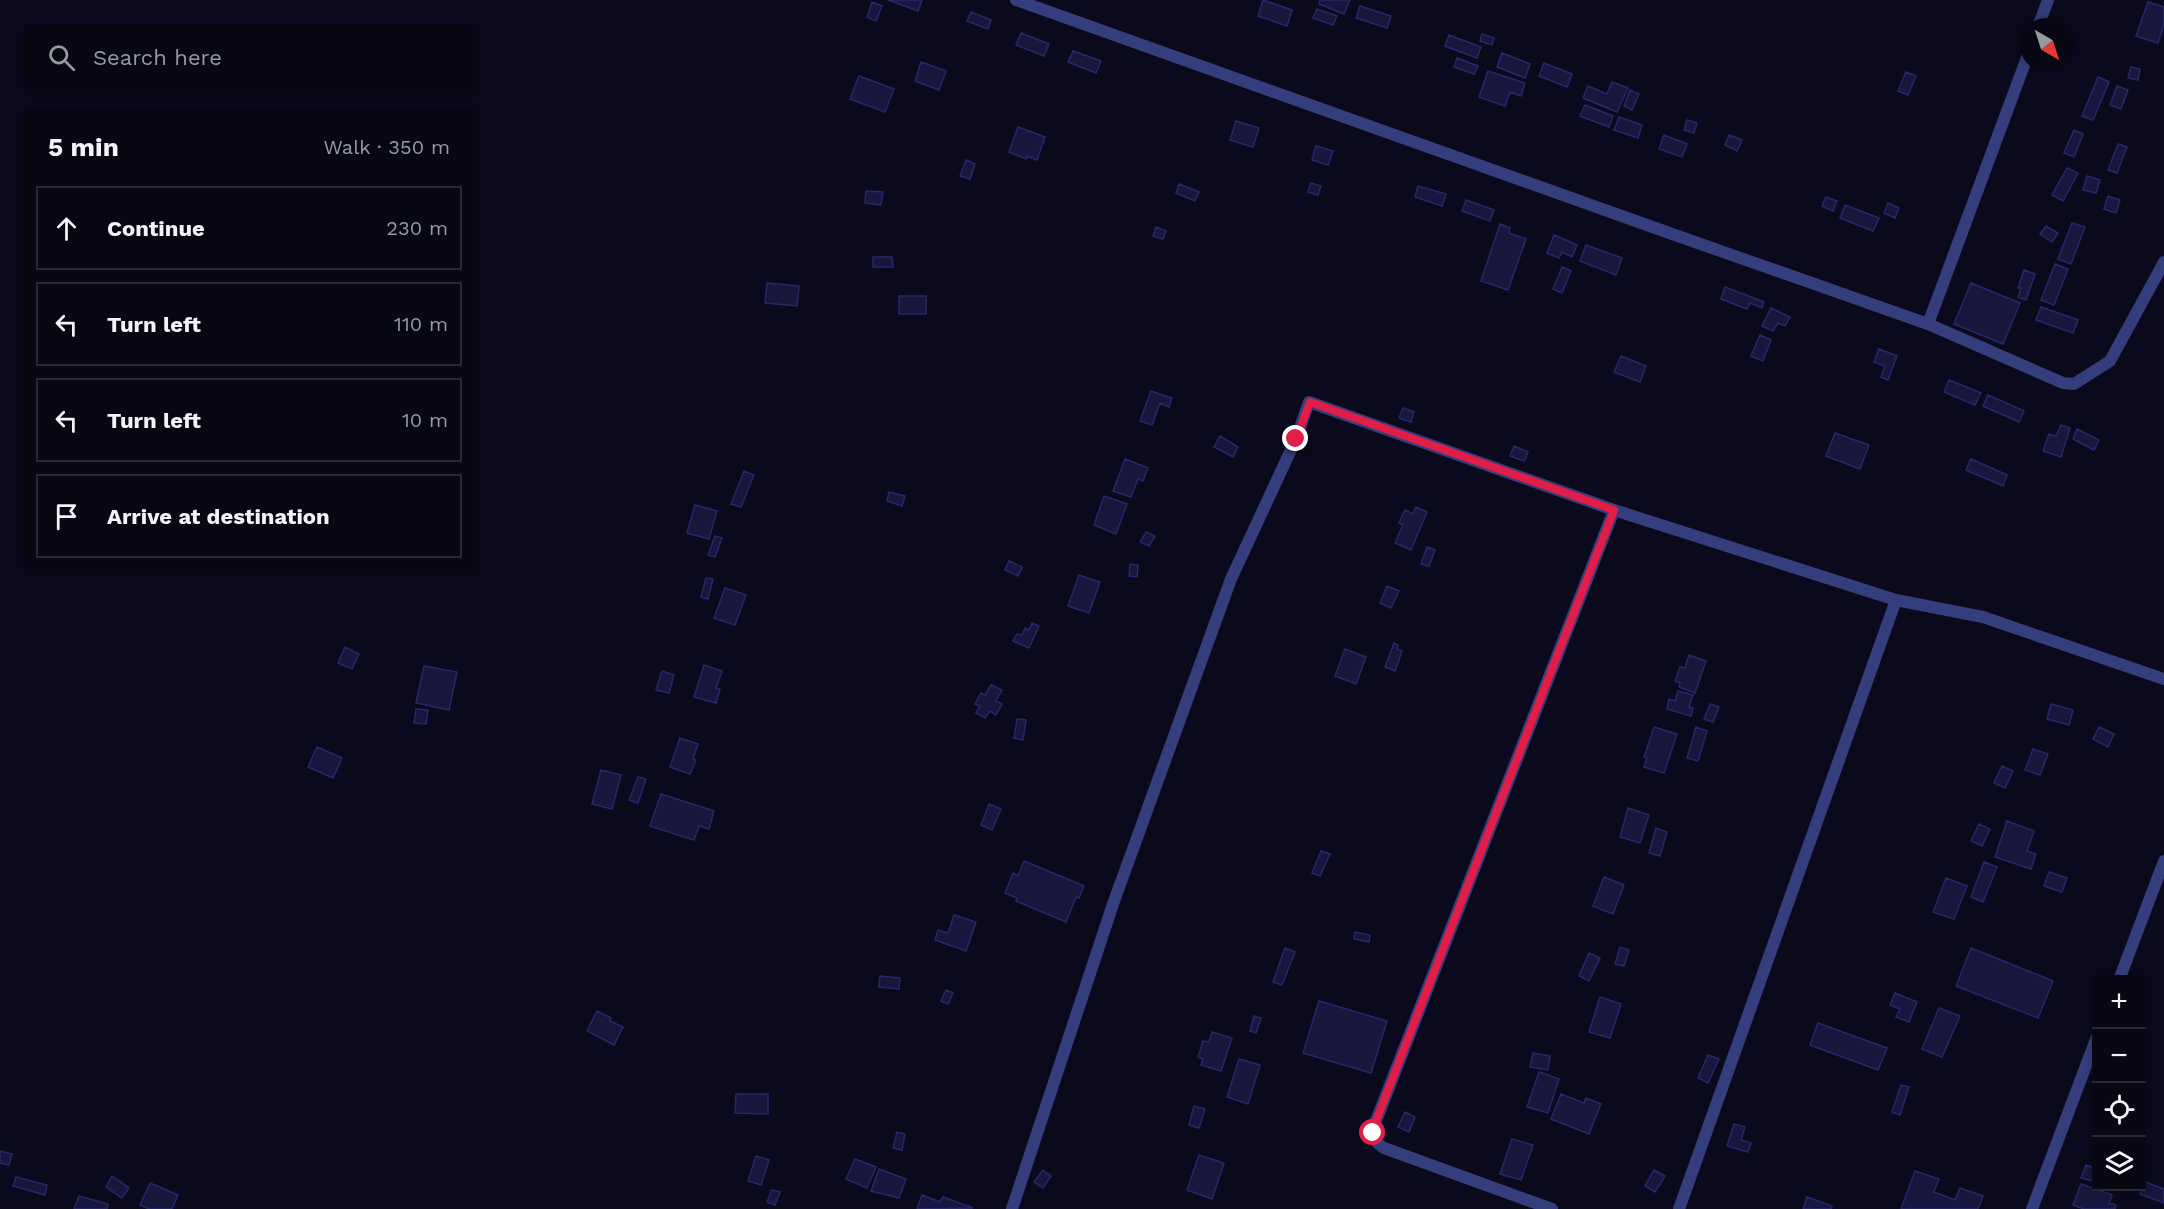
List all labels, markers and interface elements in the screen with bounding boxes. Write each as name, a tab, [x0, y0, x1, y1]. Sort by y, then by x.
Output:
north arrow	[2020, 18, 2074, 72]
search box	[24, 24, 474, 90]
icon: search	[45, 41, 78, 74]
text: Search here	[93, 45, 222, 70]
text: 5 min	[48, 132, 119, 162]
text: Walk · 350 m	[323, 135, 450, 159]
icon: ahead	[50, 212, 83, 245]
text: Continue	[107, 216, 205, 241]
text: 230 m	[386, 216, 448, 240]
icon: left	[50, 308, 83, 341]
text: Turn left	[107, 312, 201, 337]
text: 110 m	[394, 312, 448, 336]
icon: left	[50, 404, 83, 437]
text: Turn left	[107, 408, 201, 433]
text: 10 m	[402, 408, 448, 432]
route end	[1282, 425, 1308, 451]
icon: arrive	[50, 500, 83, 533]
text: Arrive at destination	[107, 504, 330, 529]
map controls	[2092, 975, 2146, 1191]
button: +	[2092, 975, 2146, 1029]
button: −	[2092, 1029, 2146, 1083]
button: locate	[2092, 1083, 2146, 1137]
route start	[1359, 1119, 1385, 1145]
button: layers	[2092, 1137, 2146, 1191]

